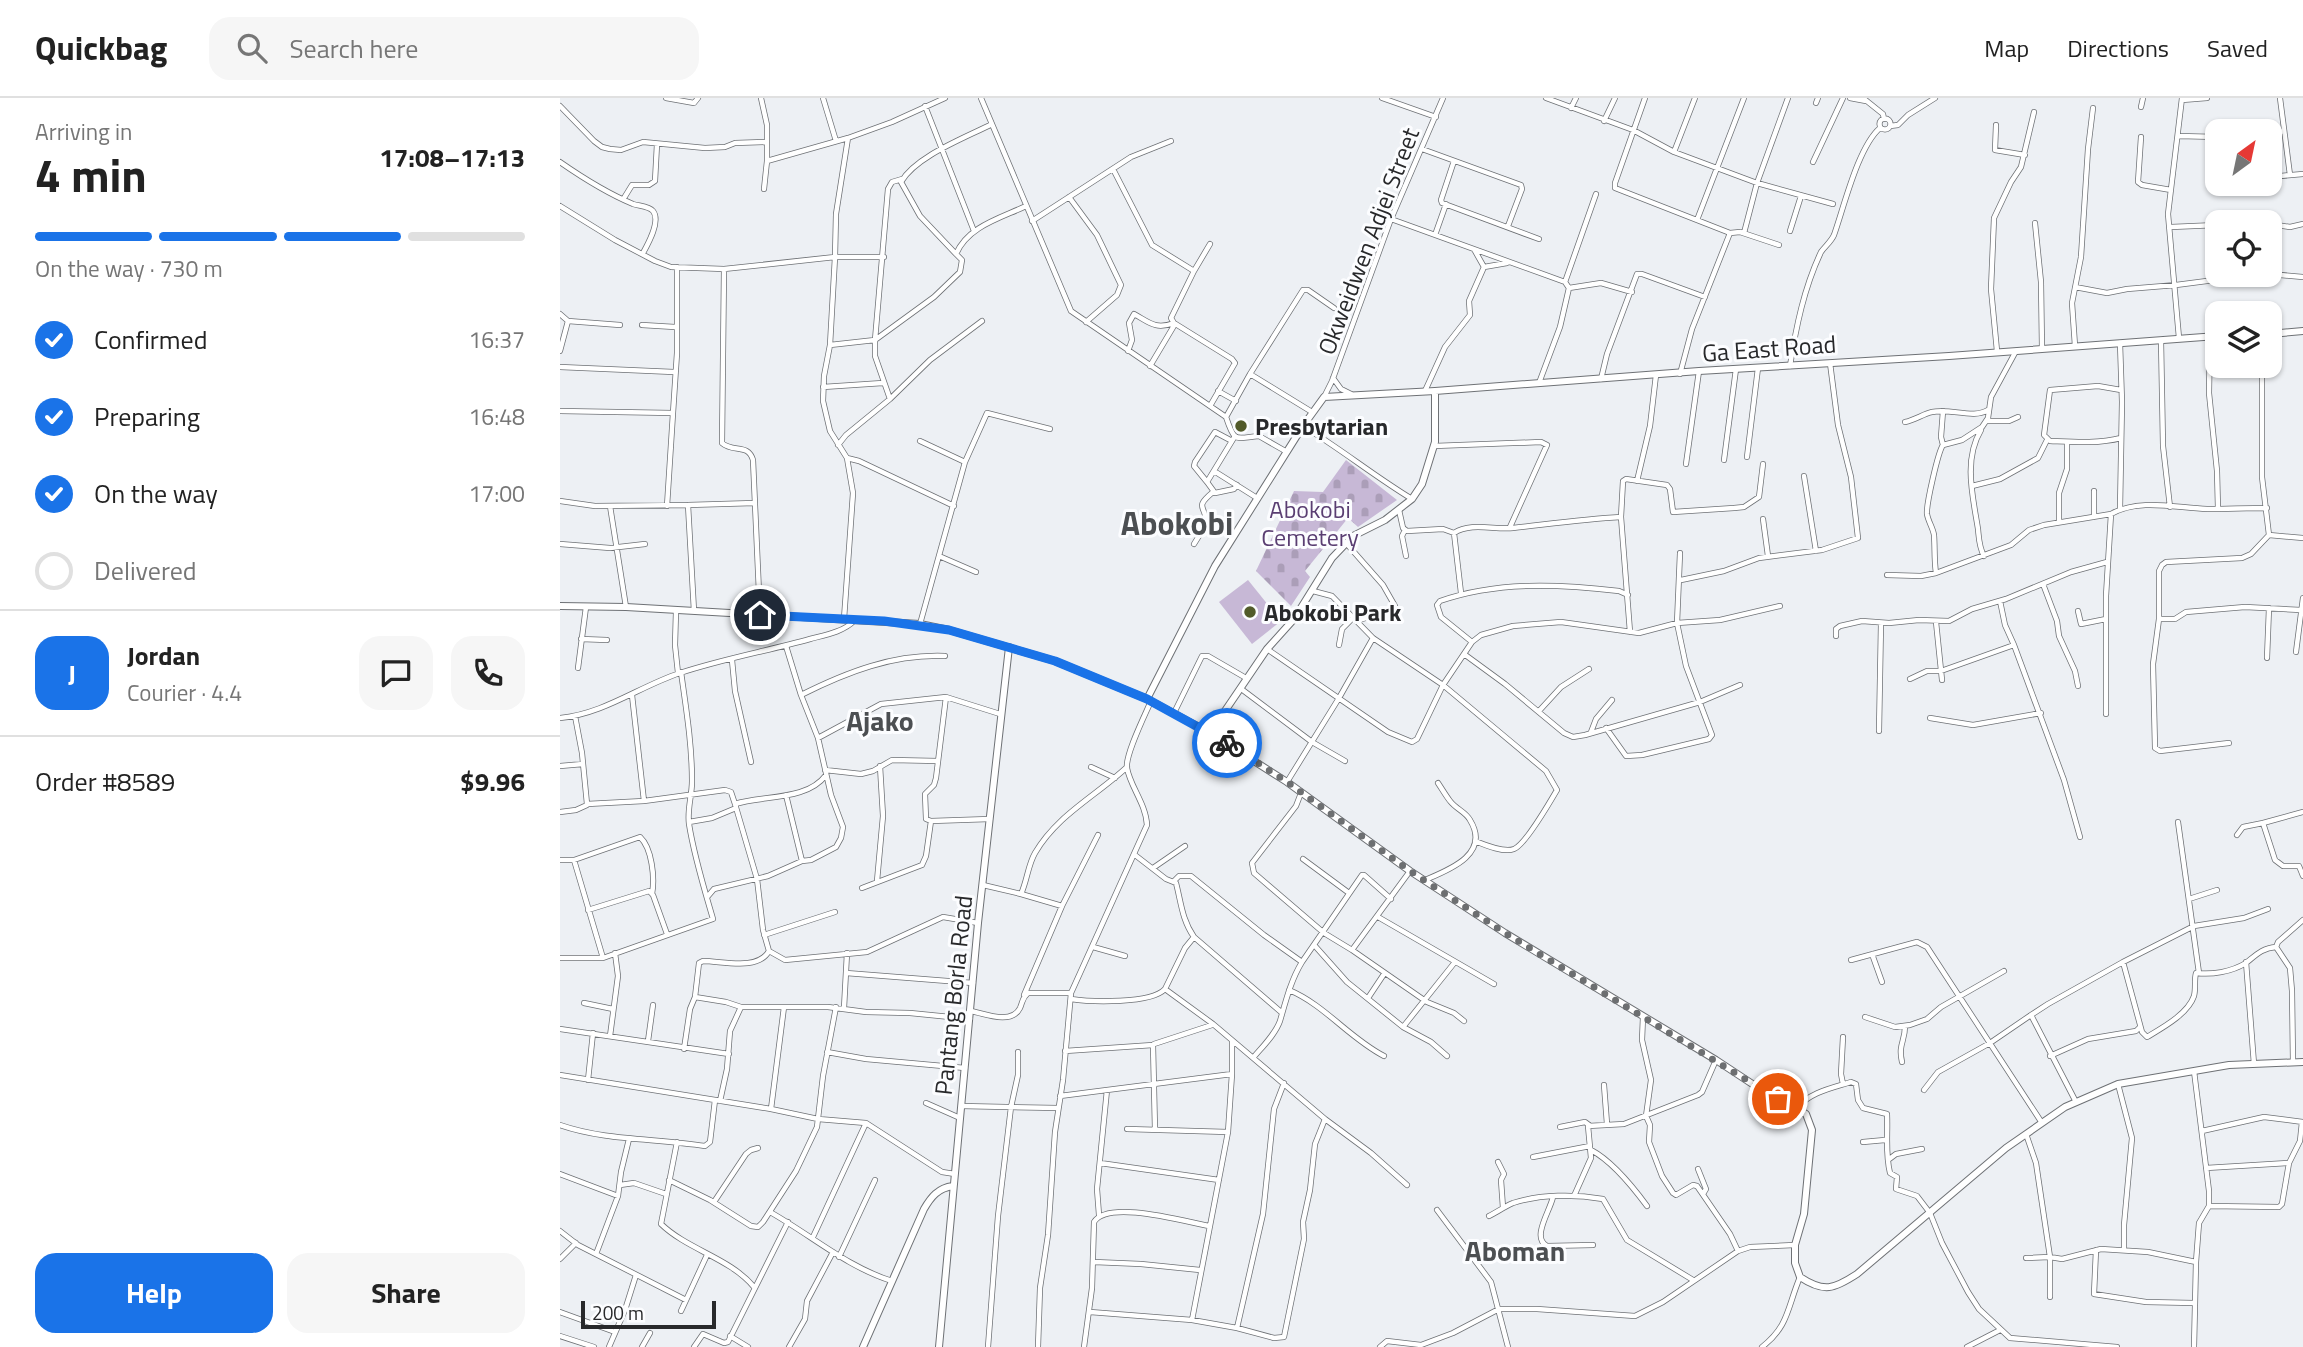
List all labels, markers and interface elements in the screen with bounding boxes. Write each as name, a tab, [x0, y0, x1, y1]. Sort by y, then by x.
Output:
search box	[209, 17, 699, 80]
text: Quickbag	[35, 23, 167, 73]
icon: search	[233, 29, 271, 67]
text: Search here	[289, 29, 418, 68]
text: Map	[1984, 30, 2029, 66]
text: Directions	[2067, 30, 2169, 66]
text: Saved	[2207, 30, 2268, 66]
text: Arriving in	[35, 114, 132, 149]
north arrow	[2205, 119, 2282, 196]
map controls	[2205, 119, 2282, 378]
street label: Okweidwen Adjei Street	[1308, 122, 1428, 360]
text: 17:08–17:13	[379, 138, 525, 177]
text: 4 min	[35, 140, 147, 210]
button: locate	[2205, 210, 2282, 287]
text: On the way · 730 m	[35, 251, 223, 286]
button: layers	[2205, 301, 2282, 378]
text: Confirmed	[94, 320, 208, 359]
icon: check	[35, 321, 73, 359]
text: 16:37	[468, 322, 525, 357]
street label: Ga East Road	[1701, 325, 1837, 371]
text: Preparing	[94, 397, 200, 436]
icon: check	[35, 398, 73, 436]
text: 16:48	[468, 399, 525, 434]
place label: Presbytarian	[1255, 408, 1388, 444]
marker: Presbytarian	[1233, 418, 1249, 434]
text: On the way	[94, 474, 218, 513]
icon: check	[35, 475, 73, 513]
text: 17:00	[468, 476, 525, 511]
park label: Abokobi Cemetery	[1261, 491, 1359, 555]
district label: Abokobi	[1121, 499, 1233, 547]
text: Delivered	[94, 551, 197, 590]
pin	[730, 585, 790, 645]
place label: Abokobi Park	[1264, 594, 1402, 630]
icon: home	[741, 596, 779, 634]
marker: Abokobi Park	[1242, 604, 1258, 620]
text: Jordan	[127, 636, 200, 675]
button: chat	[359, 636, 433, 710]
button: phone	[451, 636, 525, 710]
text: J	[68, 654, 76, 693]
text: Courier · 4.4	[127, 675, 242, 710]
district label: Ajako	[846, 699, 914, 742]
courier	[1192, 708, 1262, 778]
icon: bike	[1208, 724, 1246, 762]
text: Order #8589	[35, 762, 175, 801]
text: $9.96	[460, 762, 525, 801]
street label: Pantang Borla Road	[925, 893, 981, 1097]
pin	[1748, 1069, 1808, 1129]
icon: bag	[1759, 1080, 1797, 1118]
district label: Aboman	[1465, 1229, 1565, 1272]
button: Help	[35, 1253, 273, 1333]
button: Share	[287, 1253, 525, 1333]
scale bar	[581, 1298, 716, 1330]
text: 200 m	[592, 1298, 644, 1327]

